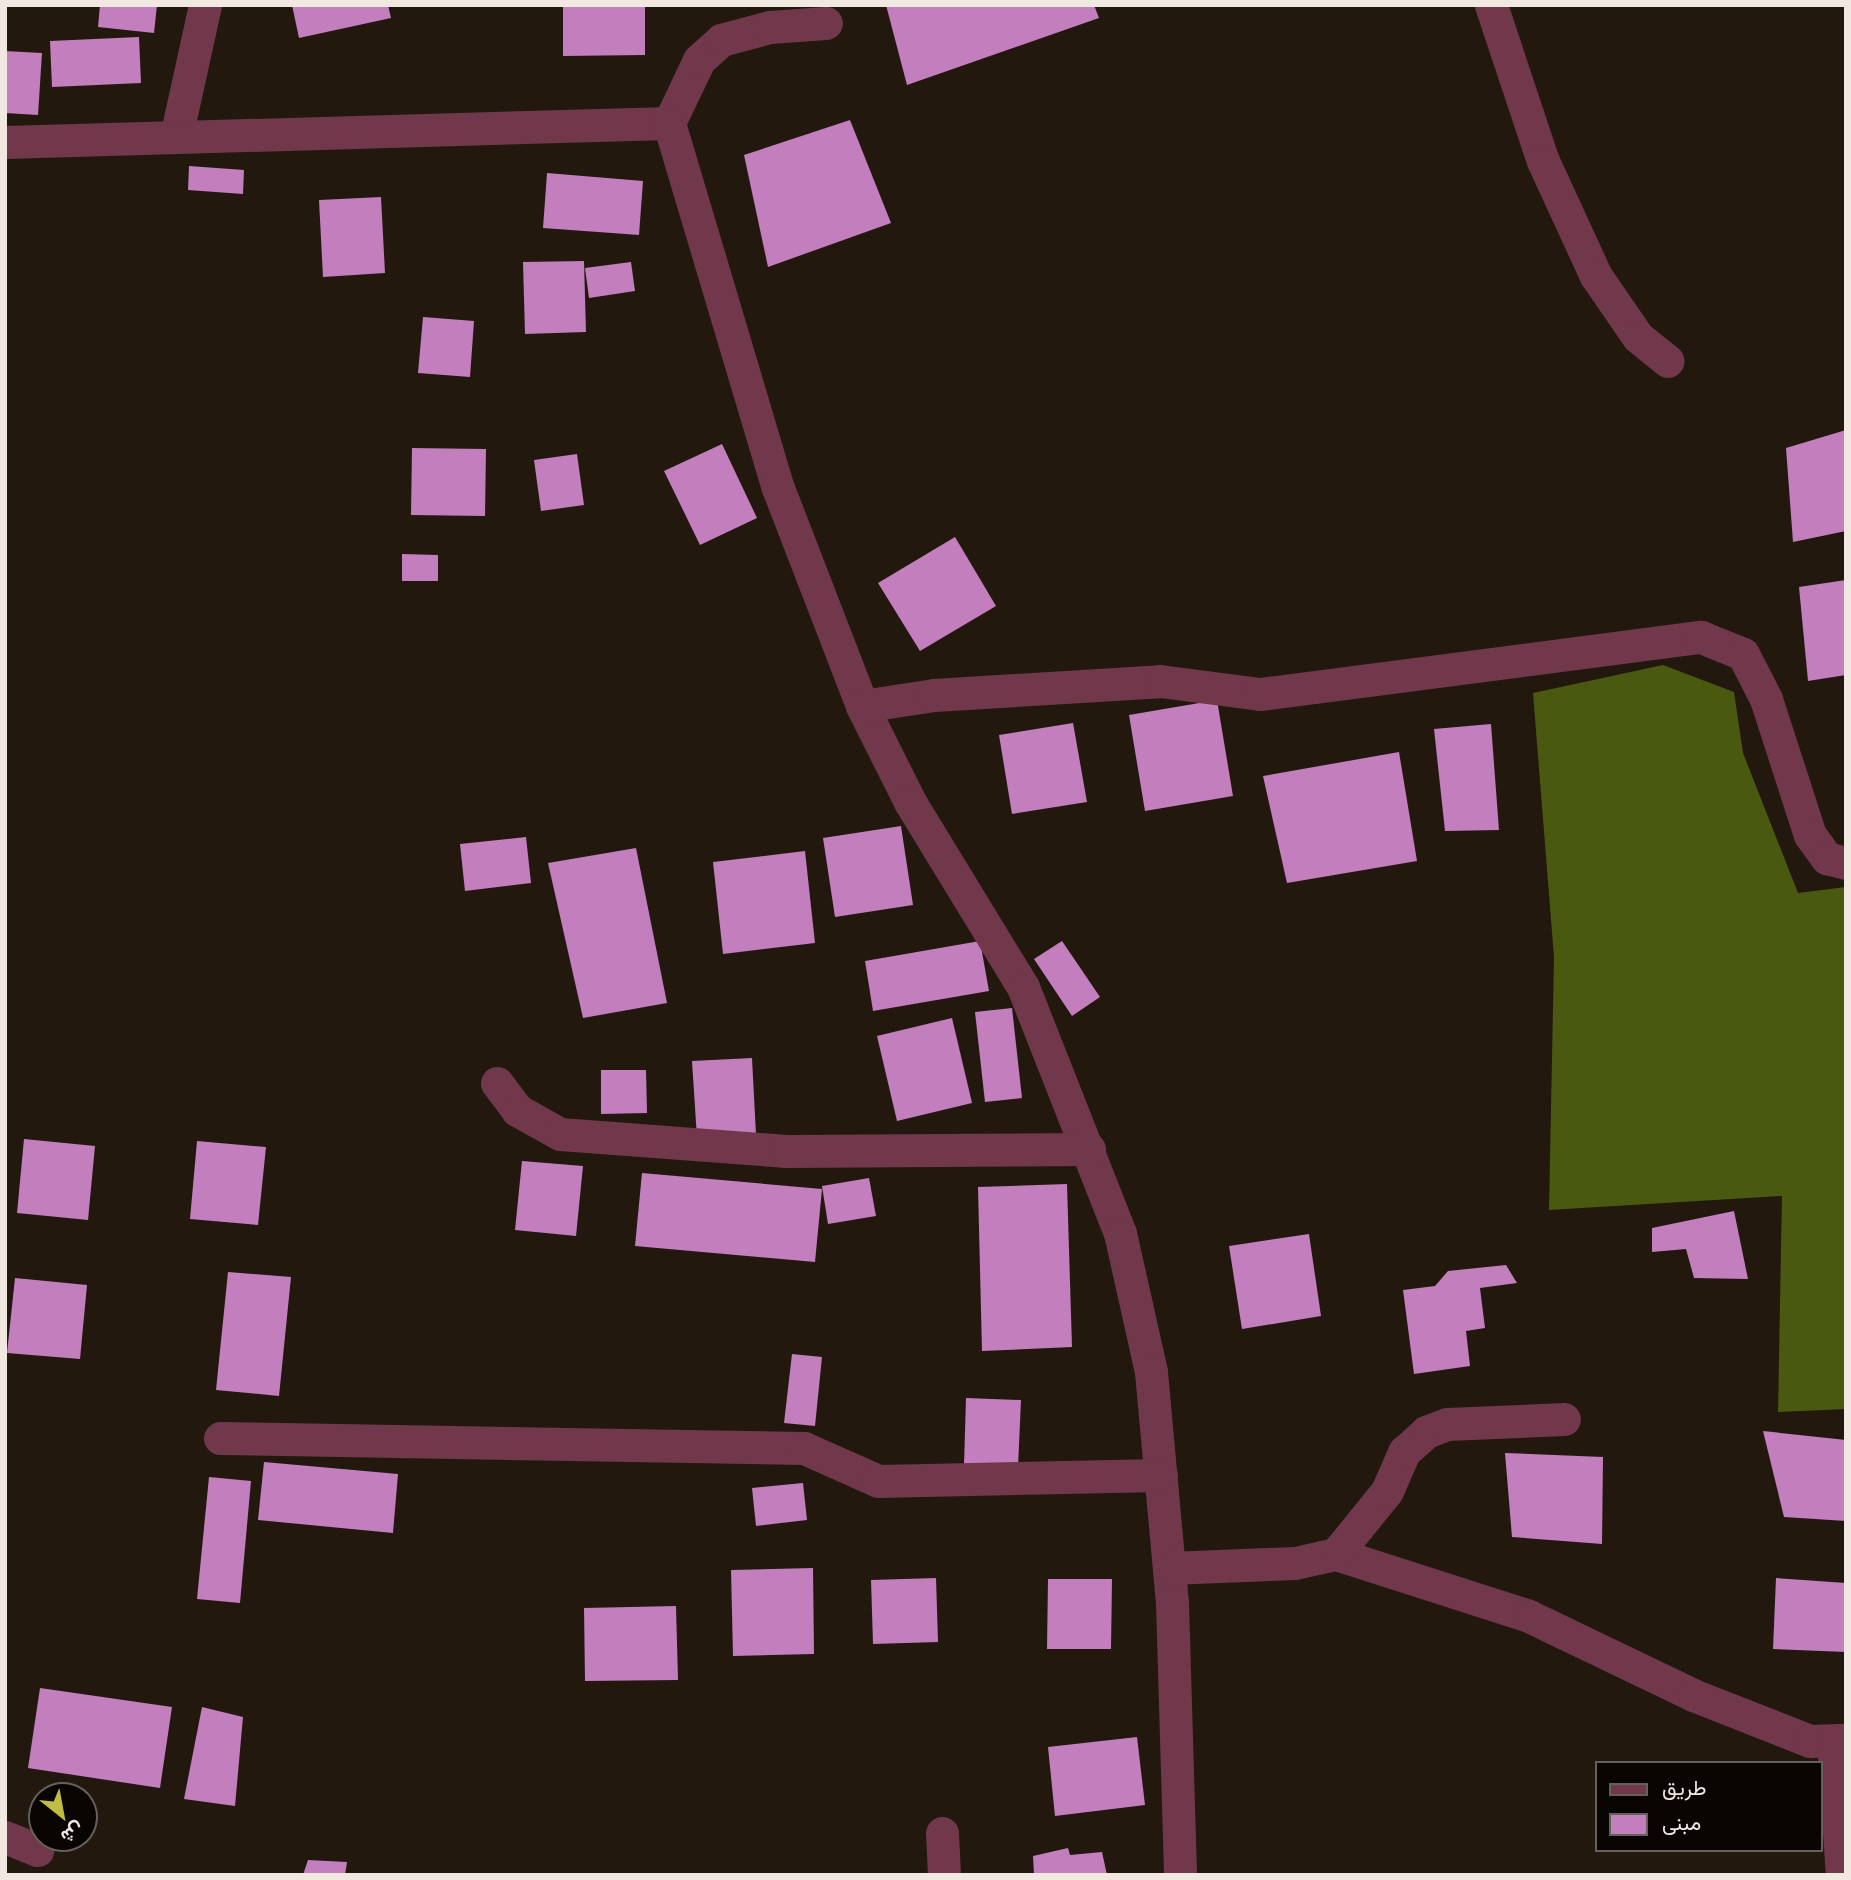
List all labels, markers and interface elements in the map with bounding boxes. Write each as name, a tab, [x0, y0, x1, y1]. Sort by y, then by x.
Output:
legend	[1596, 1761, 1823, 1852]
text: طريق	[1662, 1775, 1707, 1799]
north arrow	[28, 1782, 98, 1852]
text: مبنى	[1662, 1810, 1701, 1834]
text: ش	[57, 1818, 88, 1849]

